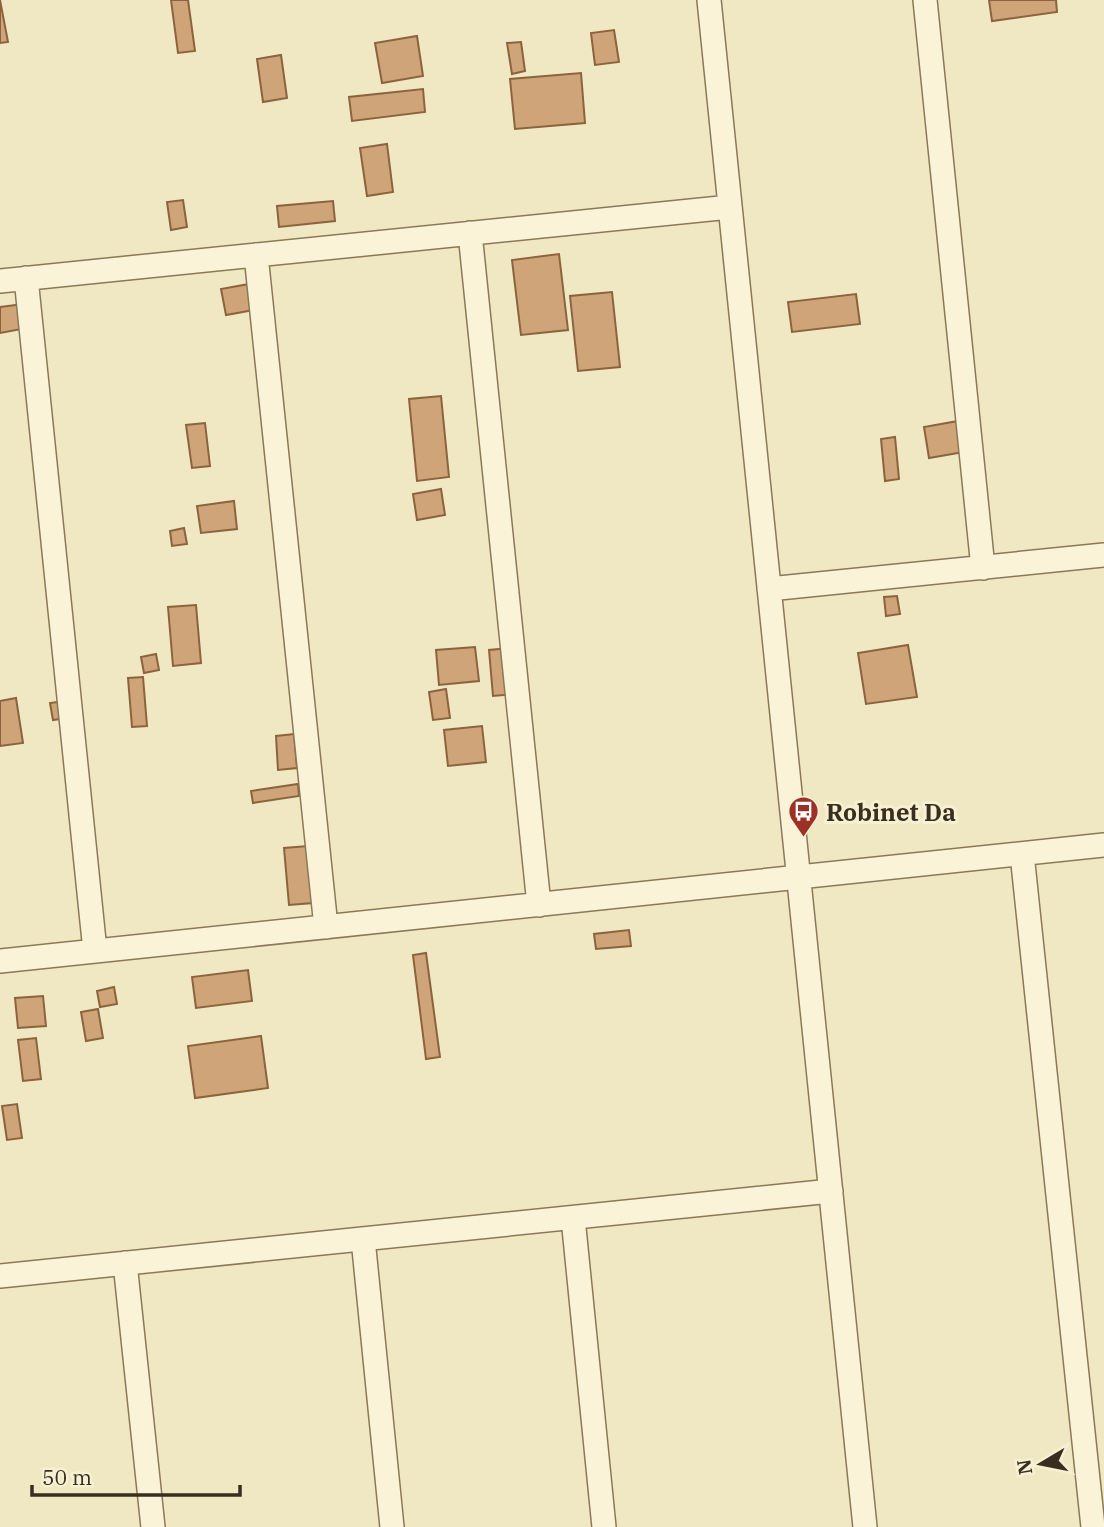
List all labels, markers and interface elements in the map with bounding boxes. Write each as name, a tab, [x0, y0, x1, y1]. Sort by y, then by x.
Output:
bus stop icon: Robinet Da	[786, 795, 820, 839]
place label: Robinet Da	[826, 796, 956, 828]
north arrow	[1006, 1429, 1076, 1499]
scale bar	[32, 1454, 240, 1498]
text: N	[1011, 1457, 1037, 1476]
text: 50 m	[42, 1463, 92, 1491]

